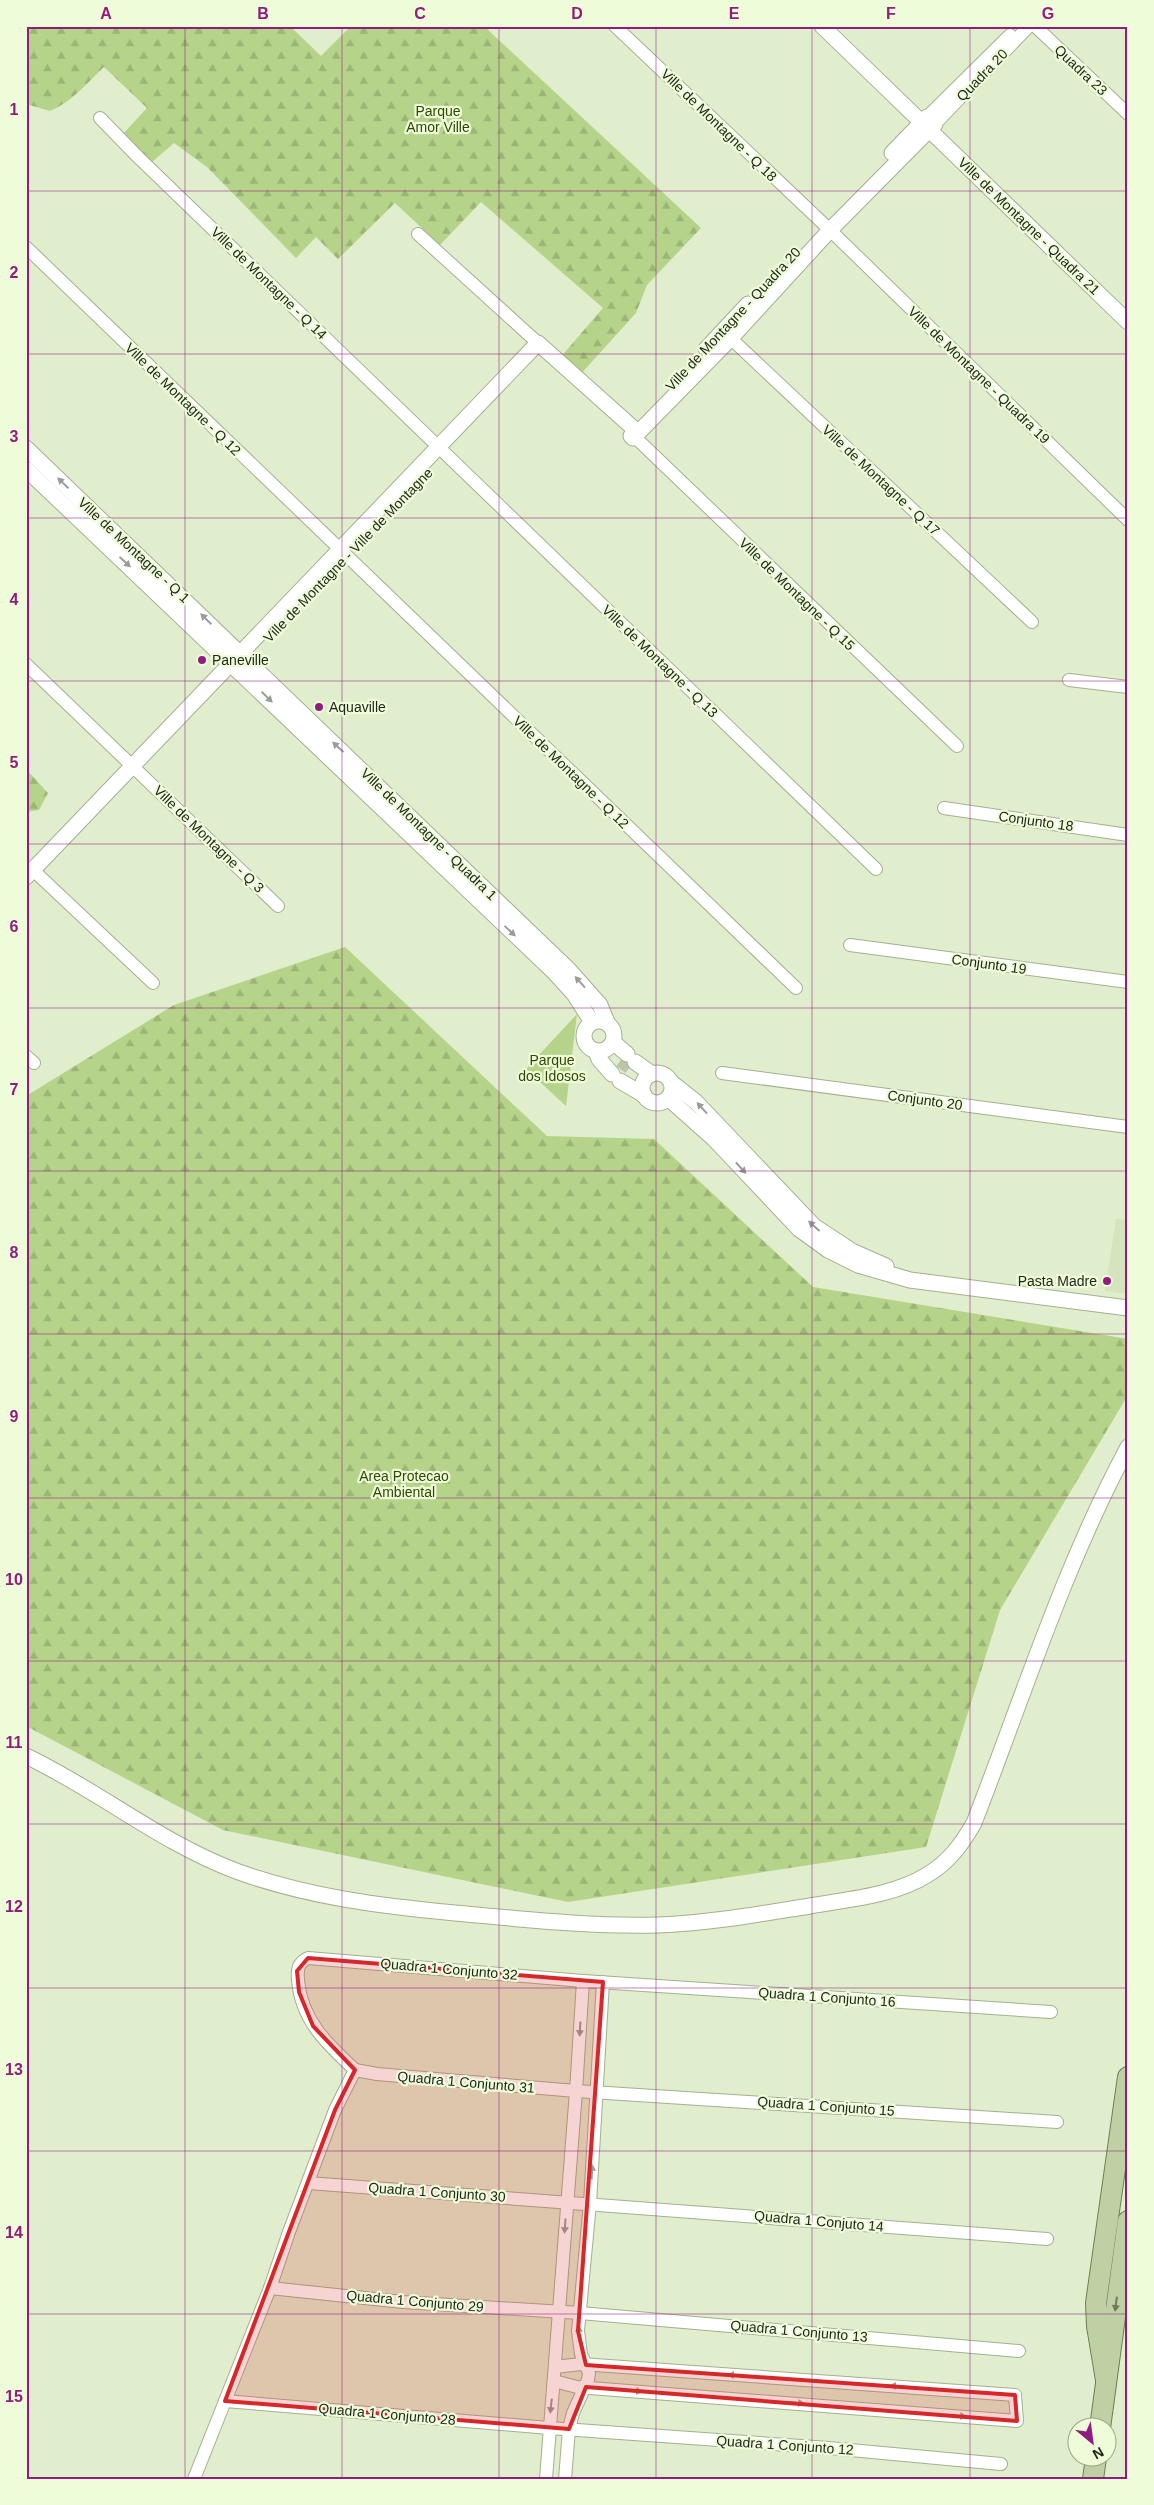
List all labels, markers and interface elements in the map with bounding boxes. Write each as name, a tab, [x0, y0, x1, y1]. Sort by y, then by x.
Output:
text: A	[100, 5, 112, 22]
text: B	[257, 5, 269, 22]
text: C	[414, 5, 426, 22]
text: D	[571, 5, 583, 22]
text: E	[729, 5, 740, 22]
text: F	[886, 5, 896, 22]
text: G	[1042, 5, 1054, 22]
street label: Quadra 23	[1051, 42, 1111, 99]
street label: Quadra 20	[953, 45, 1011, 104]
street label: Ville de Montagne - Q 18	[658, 66, 780, 185]
text: 1	[10, 101, 19, 118]
park label: Parque Amor Ville	[406, 103, 470, 135]
street label: Ville de Montagne - Quadra 21	[955, 154, 1103, 298]
street label: Ville de Montagne - Q 14	[208, 224, 330, 343]
street label: Ville de Montagne - Quadra 20	[662, 244, 804, 394]
text: 2	[10, 264, 19, 281]
street label: Ville de Montagne - Quadra 19	[905, 303, 1053, 447]
street label: Ville de Montagne - Q 12	[122, 340, 244, 459]
street label: Ville de Montagne - Q 17	[819, 421, 943, 539]
text: 3	[10, 428, 19, 445]
street label: Ville de Montagne - Ville de Montagne	[260, 464, 436, 645]
one-way arrow	[57, 477, 69, 489]
street label: Ville de Montagne - Q 1	[75, 494, 193, 606]
street label: Ville de Montagne - Q 15	[736, 535, 858, 654]
one-way arrow	[119, 556, 131, 568]
text: 4	[10, 591, 19, 608]
street label: Ville de Montagne - Q 13	[599, 602, 721, 721]
one-way arrow	[201, 613, 213, 625]
place label: Paneville	[212, 652, 269, 668]
marker: Paneville	[196, 654, 208, 666]
one-way arrow	[261, 691, 273, 703]
place label: Aquaville	[329, 699, 386, 715]
marker: Aquaville	[313, 701, 325, 713]
street label: Ville de Montagne - Q 12	[510, 713, 632, 832]
one-way arrow	[332, 741, 344, 753]
text: 5	[10, 754, 19, 771]
street label: Ville de Montagne - Quadra 1	[358, 765, 500, 903]
street label: Ville de Montagne - Q 3	[151, 782, 268, 896]
street label: Conjunto 18	[997, 808, 1075, 834]
text: 6	[10, 918, 19, 935]
one-way arrow	[504, 925, 516, 937]
street label: Conjunto 19	[950, 951, 1028, 977]
one-way arrow	[574, 977, 586, 989]
park label: Parque dos Idosos	[518, 1052, 586, 1084]
text: 7	[10, 1081, 19, 1098]
street label: Conjunto 20	[886, 1087, 964, 1113]
one-way arrow	[696, 1103, 708, 1115]
one-way arrow	[735, 1161, 747, 1173]
one-way arrow	[809, 1220, 821, 1232]
text: 8	[10, 1244, 19, 1261]
place label: Pasta Madre	[1018, 1273, 1097, 1289]
marker: Pasta Madre	[1101, 1275, 1113, 1287]
text: 9	[10, 1408, 19, 1425]
park label: Area Protecao Ambiental	[359, 1468, 449, 1500]
text: 10	[5, 1571, 23, 1588]
text: 11	[6, 1734, 23, 1751]
text: 12	[5, 1898, 23, 1915]
street label: Quadra 1 Conjunto 32	[380, 1955, 519, 1983]
street label: Quadra 1 Conjunto 16	[758, 1984, 896, 2010]
one-way arrow	[575, 2022, 583, 2038]
text: 13	[5, 2061, 23, 2078]
street label: Quadra 1 Conjunto 31	[397, 2068, 536, 2096]
street label: Quadra 1 Conjunto 15	[757, 2093, 895, 2119]
one-way arrow	[588, 2163, 596, 2179]
street label: Quadra 1 Conjunto 30	[368, 2179, 506, 2205]
street label: Quadra 1 Conjuto 14	[754, 2207, 885, 2235]
one-way arrow	[561, 2218, 569, 2234]
text: 14	[5, 2224, 23, 2241]
street label: Quadra 1 Conjunto 29	[346, 2287, 485, 2315]
one-way arrow	[1112, 2296, 1120, 2312]
street label: Quadra 1 Conjunto 13	[730, 2317, 869, 2345]
one-way arrow	[575, 2325, 583, 2341]
one-way arrow	[727, 2371, 743, 2379]
one-way arrow	[889, 2382, 905, 2390]
one-way arrow	[627, 2387, 643, 2395]
text: 15	[5, 2388, 23, 2405]
one-way arrow	[547, 2398, 555, 2414]
street label: Quadra 1 Conjunto 28	[318, 2400, 457, 2428]
one-way arrow	[789, 2400, 805, 2408]
one-way arrow	[951, 2412, 967, 2420]
north arrow	[1066, 2418, 1116, 2468]
street label: Quadra 1 Conjunto 12	[716, 2432, 854, 2458]
text: N	[1090, 2444, 1107, 2463]

